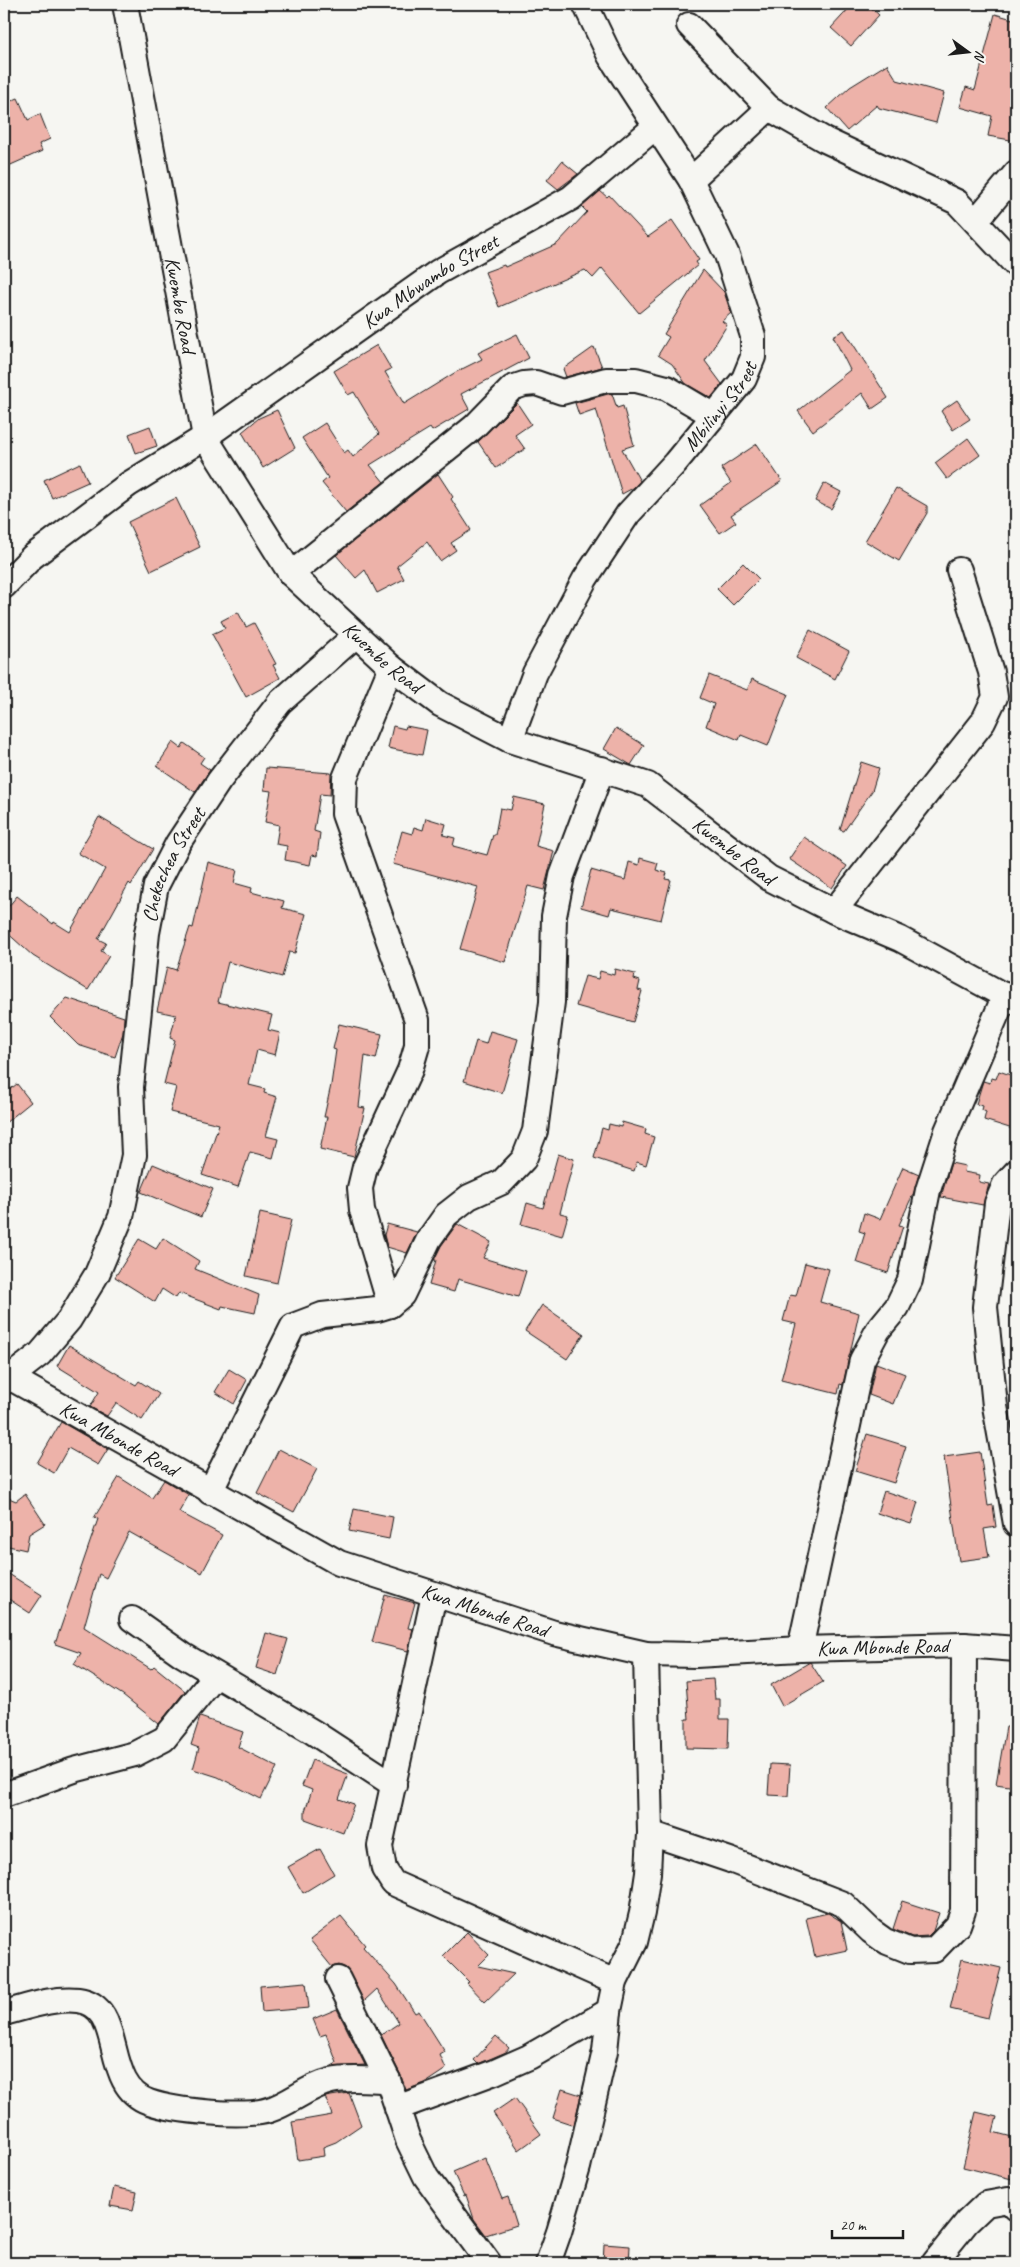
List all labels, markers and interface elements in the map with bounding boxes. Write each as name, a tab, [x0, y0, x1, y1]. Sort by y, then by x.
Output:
north arrow	[942, 28, 992, 78]
text: N	[970, 49, 989, 64]
street label: Kwa Mbwambo Street	[357, 227, 505, 335]
street label: Kwembe Road	[159, 255, 203, 359]
street label: Mbilinyi Street	[677, 356, 763, 456]
street label: Kwembe Road	[337, 616, 431, 701]
street label: Chekechea Street	[136, 801, 212, 924]
street label: Kwembe Road	[687, 811, 783, 893]
street label: Kwa Mbonde Road	[55, 1395, 186, 1484]
street label: Kwa Mbonde Road	[418, 1578, 555, 1644]
street label: Kwa Mbonde Road	[817, 1632, 952, 1662]
scale bar	[832, 2207, 904, 2239]
text: 20 m	[840, 2216, 867, 2235]

